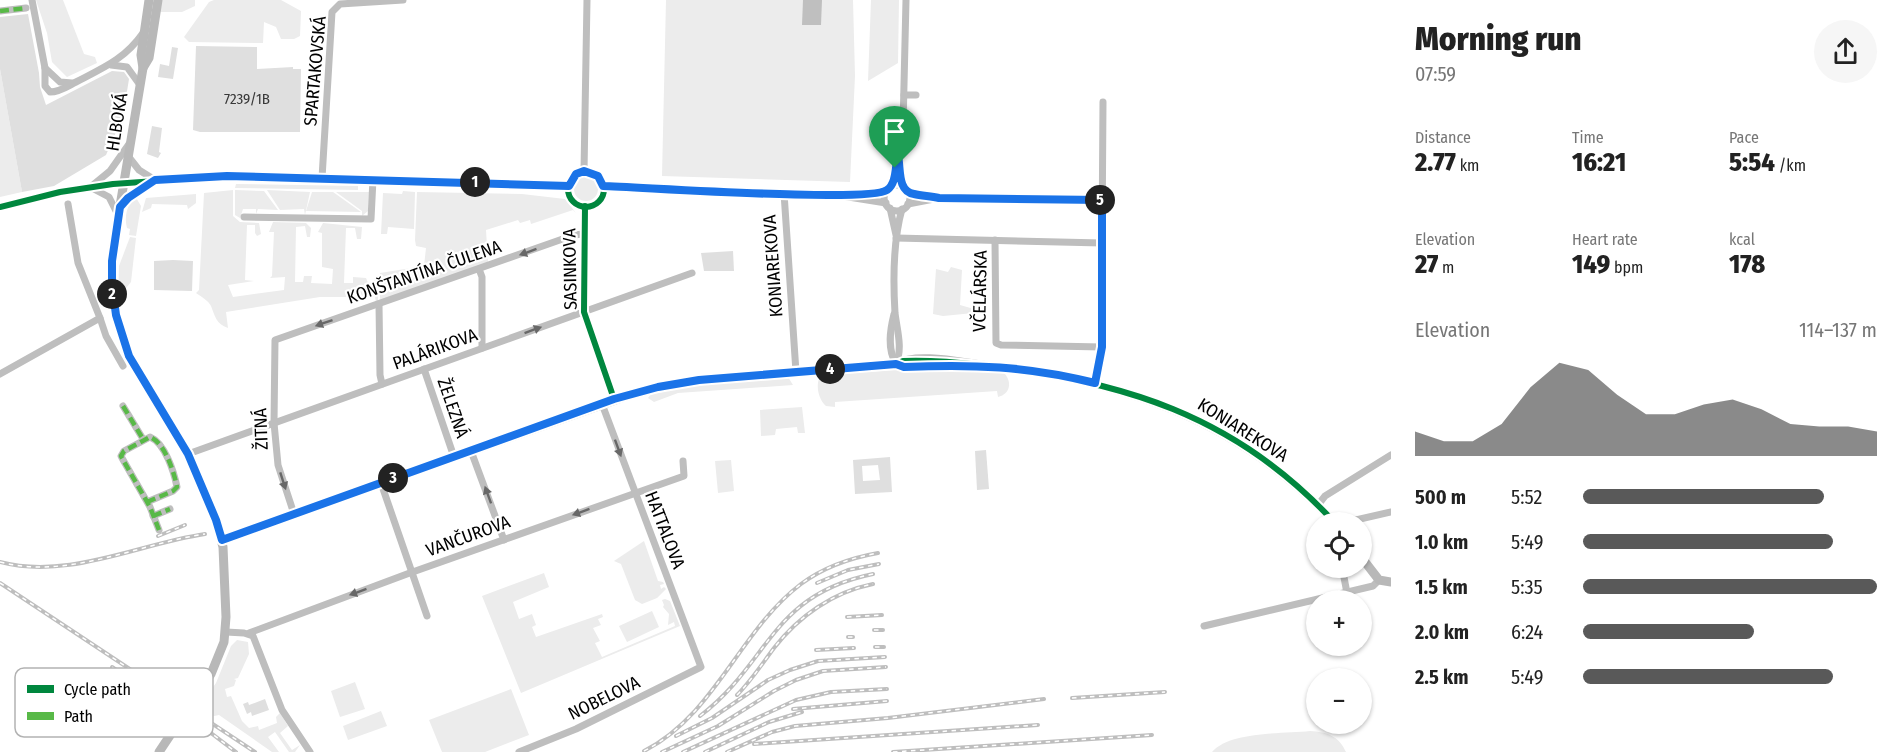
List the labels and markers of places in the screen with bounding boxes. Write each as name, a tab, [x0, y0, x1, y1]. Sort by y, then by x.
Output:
pin	[869, 106, 920, 168]
pin: 1	[460, 167, 490, 197]
pin: 5	[1085, 185, 1115, 215]
pin: 2	[97, 279, 127, 309]
pin: 4	[815, 354, 845, 384]
pin: 3	[378, 463, 408, 493]

